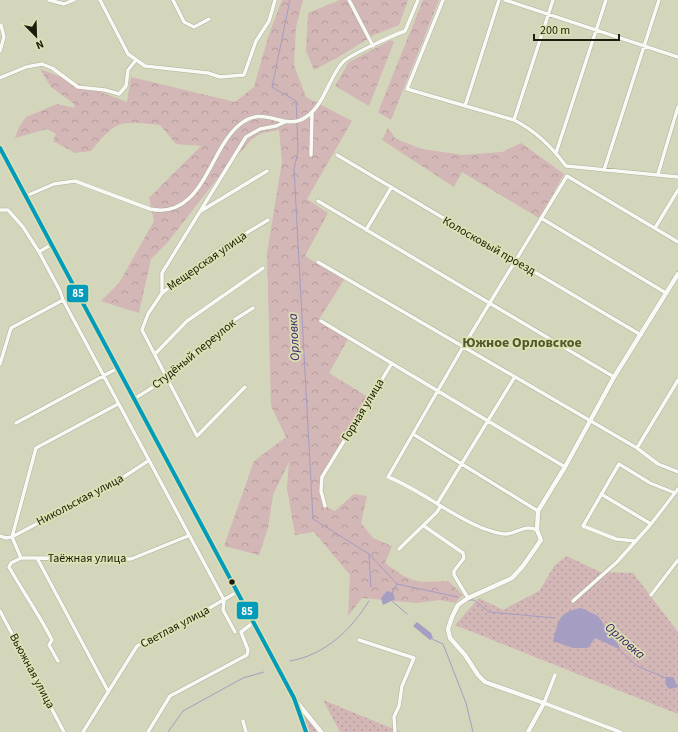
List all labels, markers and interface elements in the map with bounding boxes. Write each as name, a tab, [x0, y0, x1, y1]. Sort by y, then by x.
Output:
north arrow	[16, 16, 56, 56]
scale bar	[534, 16, 619, 42]
text: 200 m	[540, 22, 570, 39]
text: N	[33, 36, 46, 53]
street label: Колосковый проезд	[439, 212, 539, 280]
street label: Мещерская улица	[164, 227, 250, 295]
line badge: 85	[66, 284, 89, 303]
text: 85	[72, 286, 84, 301]
water label: Орловка	[284, 313, 304, 361]
street label: Студёный переулок	[148, 315, 240, 393]
district label: Южное Орловское	[462, 333, 582, 353]
street label: Горная улица	[338, 375, 388, 445]
street label: Никольская улица	[33, 470, 127, 530]
street label: Таёжная улица	[48, 550, 126, 567]
unlabelled marker	[227, 577, 237, 587]
line badge: 85	[236, 601, 259, 620]
street label: Светлая улица	[137, 602, 213, 652]
text: 85	[241, 604, 253, 619]
water label: Орловка	[601, 619, 649, 663]
street label: Вьюжная улица	[5, 630, 59, 712]

